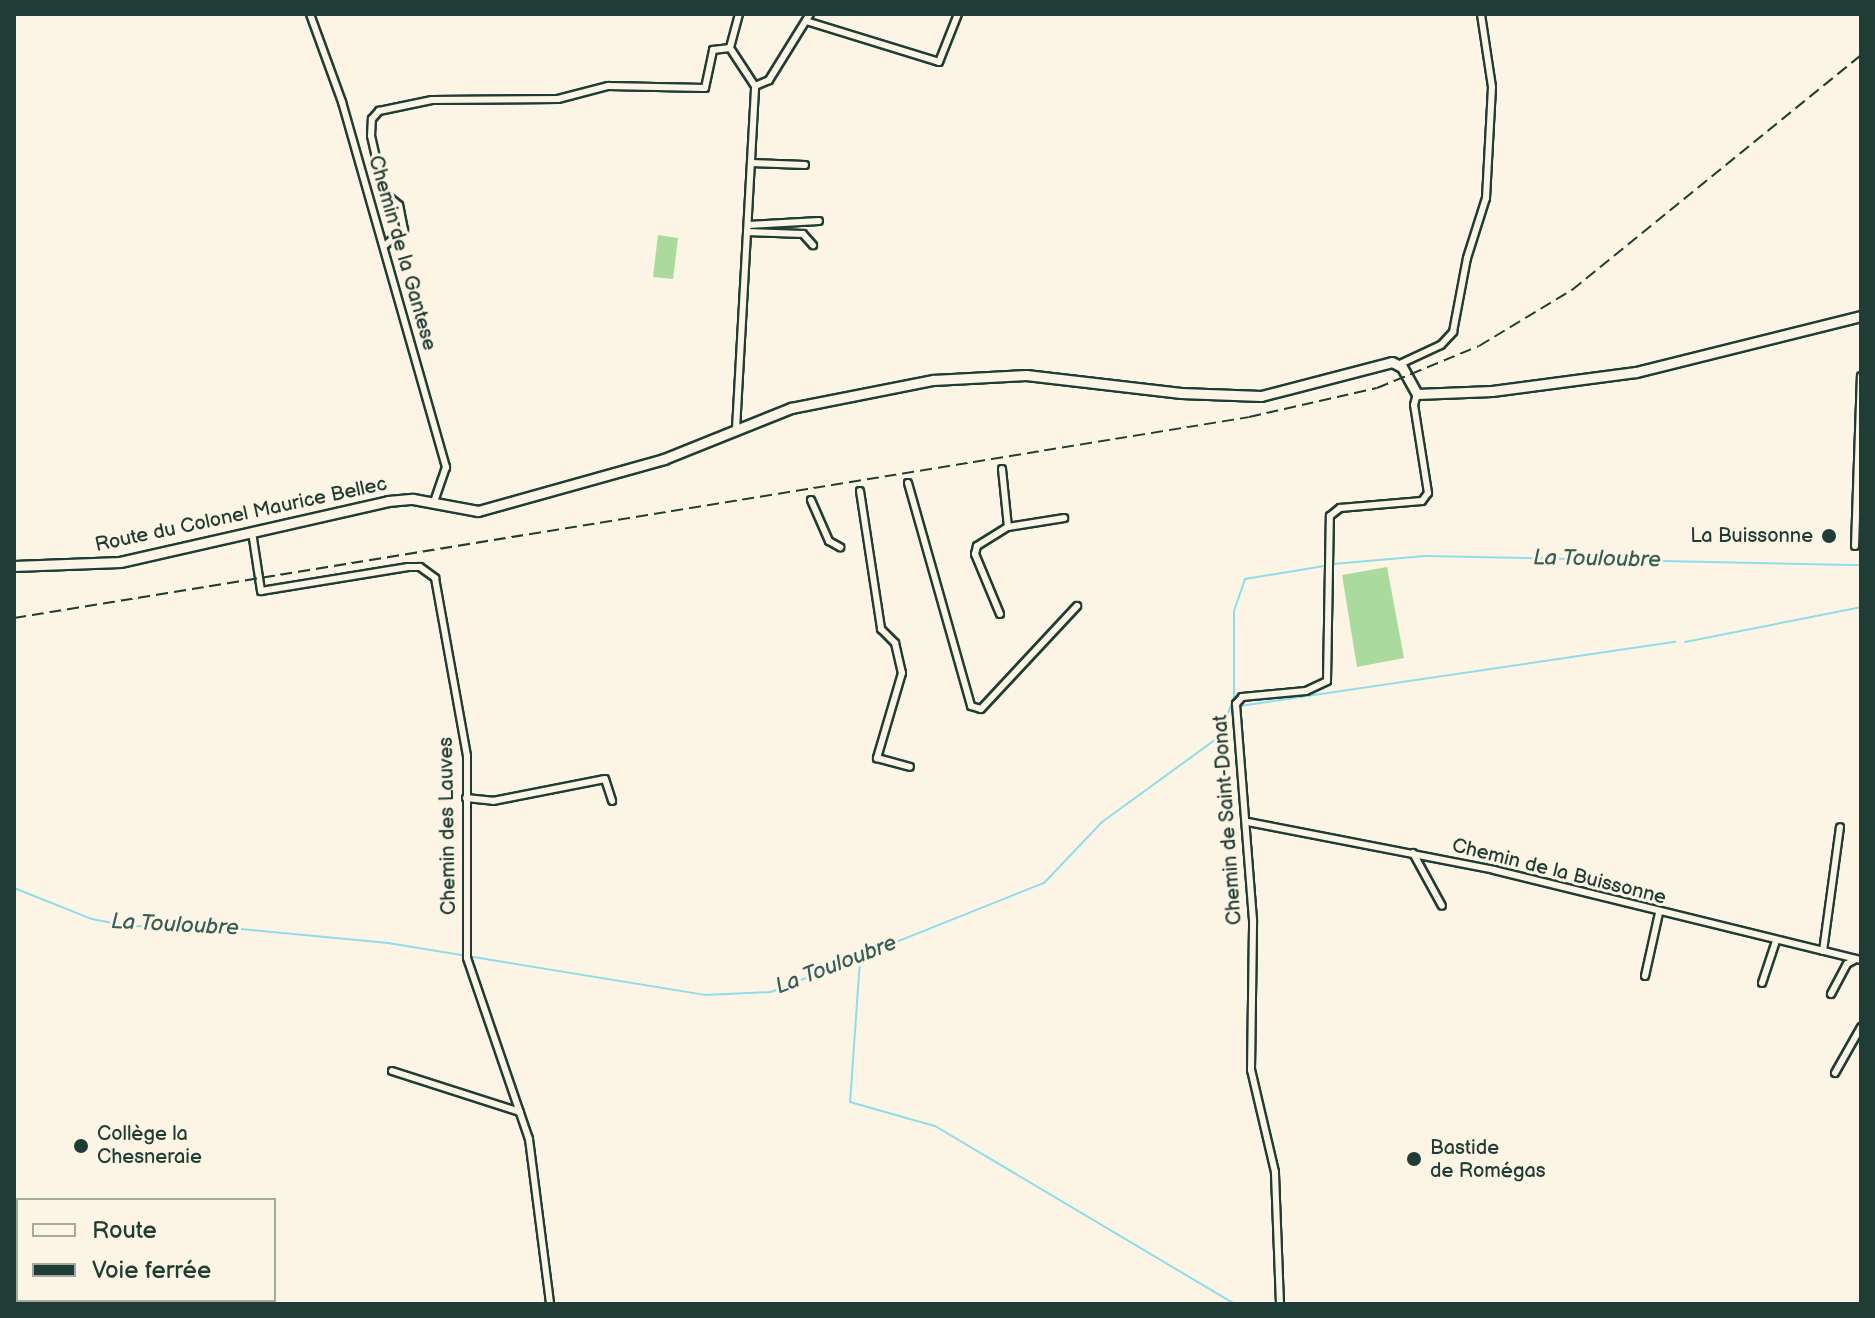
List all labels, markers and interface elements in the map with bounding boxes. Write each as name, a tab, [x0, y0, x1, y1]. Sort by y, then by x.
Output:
street label: Chemin de la Gantese	[363, 153, 441, 353]
street label: Route du Colonel Maurice Bellec	[93, 472, 389, 558]
place label: La Buissonne	[1690, 524, 1813, 548]
marker: La Buissonne	[1820, 527, 1838, 545]
water label: La Touloubre	[1533, 545, 1661, 573]
street label: Chemin de Saint-Donat	[1209, 714, 1247, 926]
street label: Chemin des Lauves	[434, 737, 462, 915]
street label: Chemin de la Buissonne	[1449, 834, 1669, 910]
water label: La Touloubre	[110, 908, 240, 942]
water label: La Touloubre	[771, 930, 901, 1000]
place label: Collège la Chesneraie	[97, 1122, 202, 1169]
place label: Bastide de Romégas	[1430, 1136, 1546, 1183]
marker: Collège la Chesneraie	[72, 1137, 90, 1155]
marker: Bastide de Romégas	[1405, 1150, 1423, 1168]
legend	[16, 1198, 276, 1302]
text: Route	[92, 1216, 157, 1245]
text: Voie ferrée	[92, 1256, 211, 1285]

